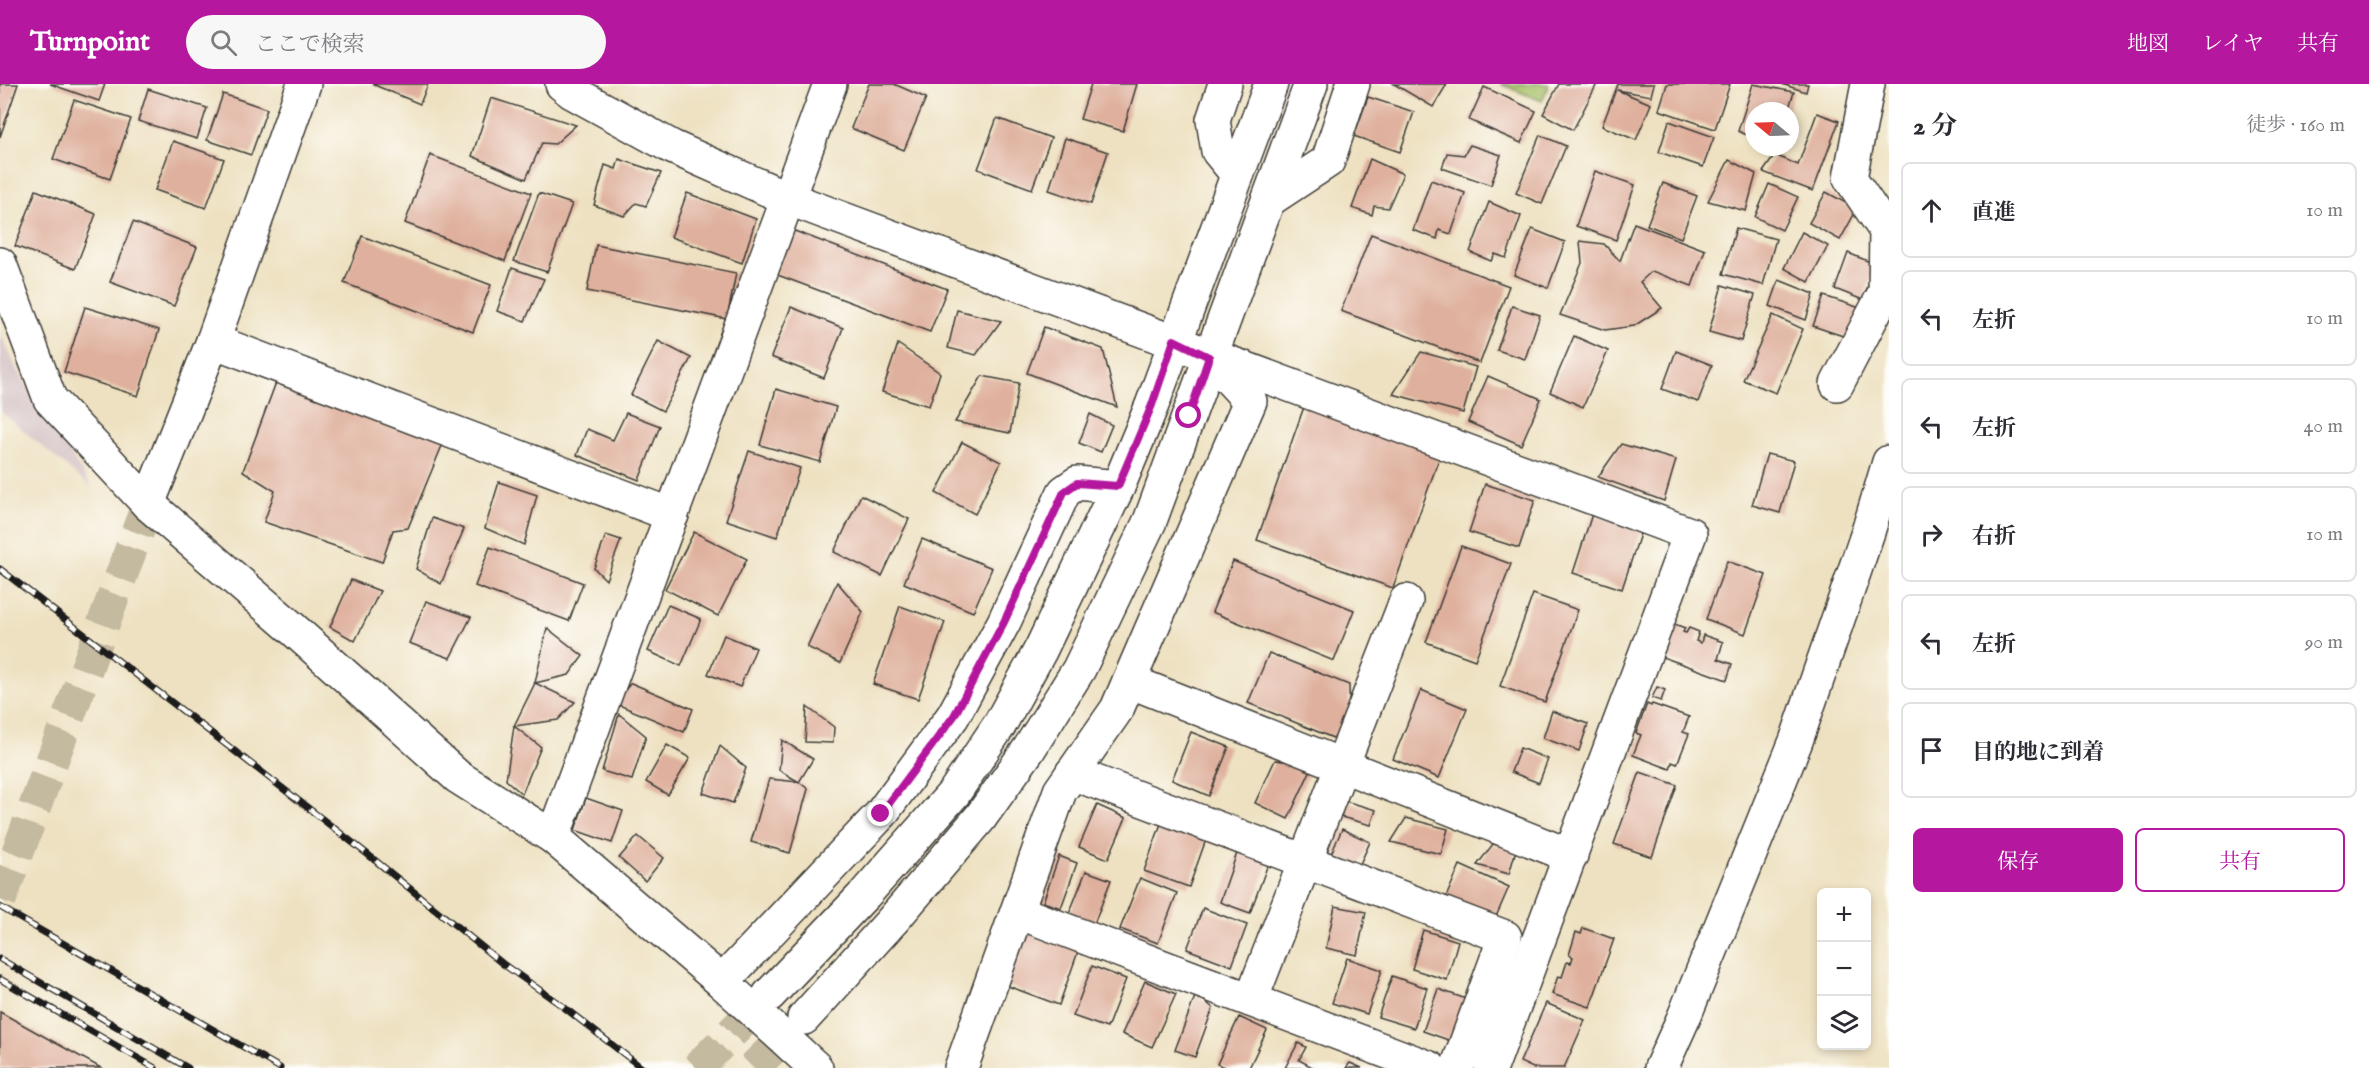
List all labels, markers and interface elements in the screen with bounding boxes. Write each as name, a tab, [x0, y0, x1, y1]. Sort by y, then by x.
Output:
search box	[186, 15, 606, 69]
text: Turnpoint	[30, 25, 150, 60]
icon: search	[207, 26, 240, 59]
text: ここで検索	[255, 31, 365, 59]
text: 地図	[2127, 31, 2169, 58]
text: レイヤ	[2202, 31, 2264, 58]
text: 共有	[2297, 31, 2339, 58]
north arrow	[1745, 102, 1799, 156]
text: 2 分	[1913, 110, 1957, 143]
text: 徒歩 · 160 m	[2246, 113, 2345, 138]
icon: ahead	[1915, 194, 1948, 227]
text: 10 m	[2306, 198, 2343, 223]
text: 直進	[1972, 199, 2016, 227]
icon: left	[1915, 302, 1948, 335]
text: 10 m	[2306, 306, 2343, 331]
text: 左折	[1972, 307, 2016, 335]
route start	[1175, 402, 1201, 428]
icon: left	[1915, 410, 1948, 443]
text: 40 m	[2304, 414, 2343, 439]
text: 左折	[1972, 415, 2016, 443]
icon: right	[1915, 518, 1948, 551]
text: 10 m	[2306, 522, 2343, 547]
text: 右折	[1972, 523, 2016, 551]
icon: left	[1915, 626, 1948, 659]
text: 90 m	[2305, 630, 2343, 655]
text: 左折	[1972, 631, 2016, 659]
icon: arrive	[1915, 734, 1948, 767]
text: 目的地に到着	[1972, 739, 2104, 767]
route end	[867, 800, 893, 826]
button: 保存	[1913, 828, 2123, 892]
button: 共有	[2135, 828, 2345, 892]
map controls	[1817, 888, 1871, 1050]
button: +	[1817, 888, 1871, 942]
button: −	[1817, 942, 1871, 996]
button: layers	[1817, 996, 1871, 1050]

